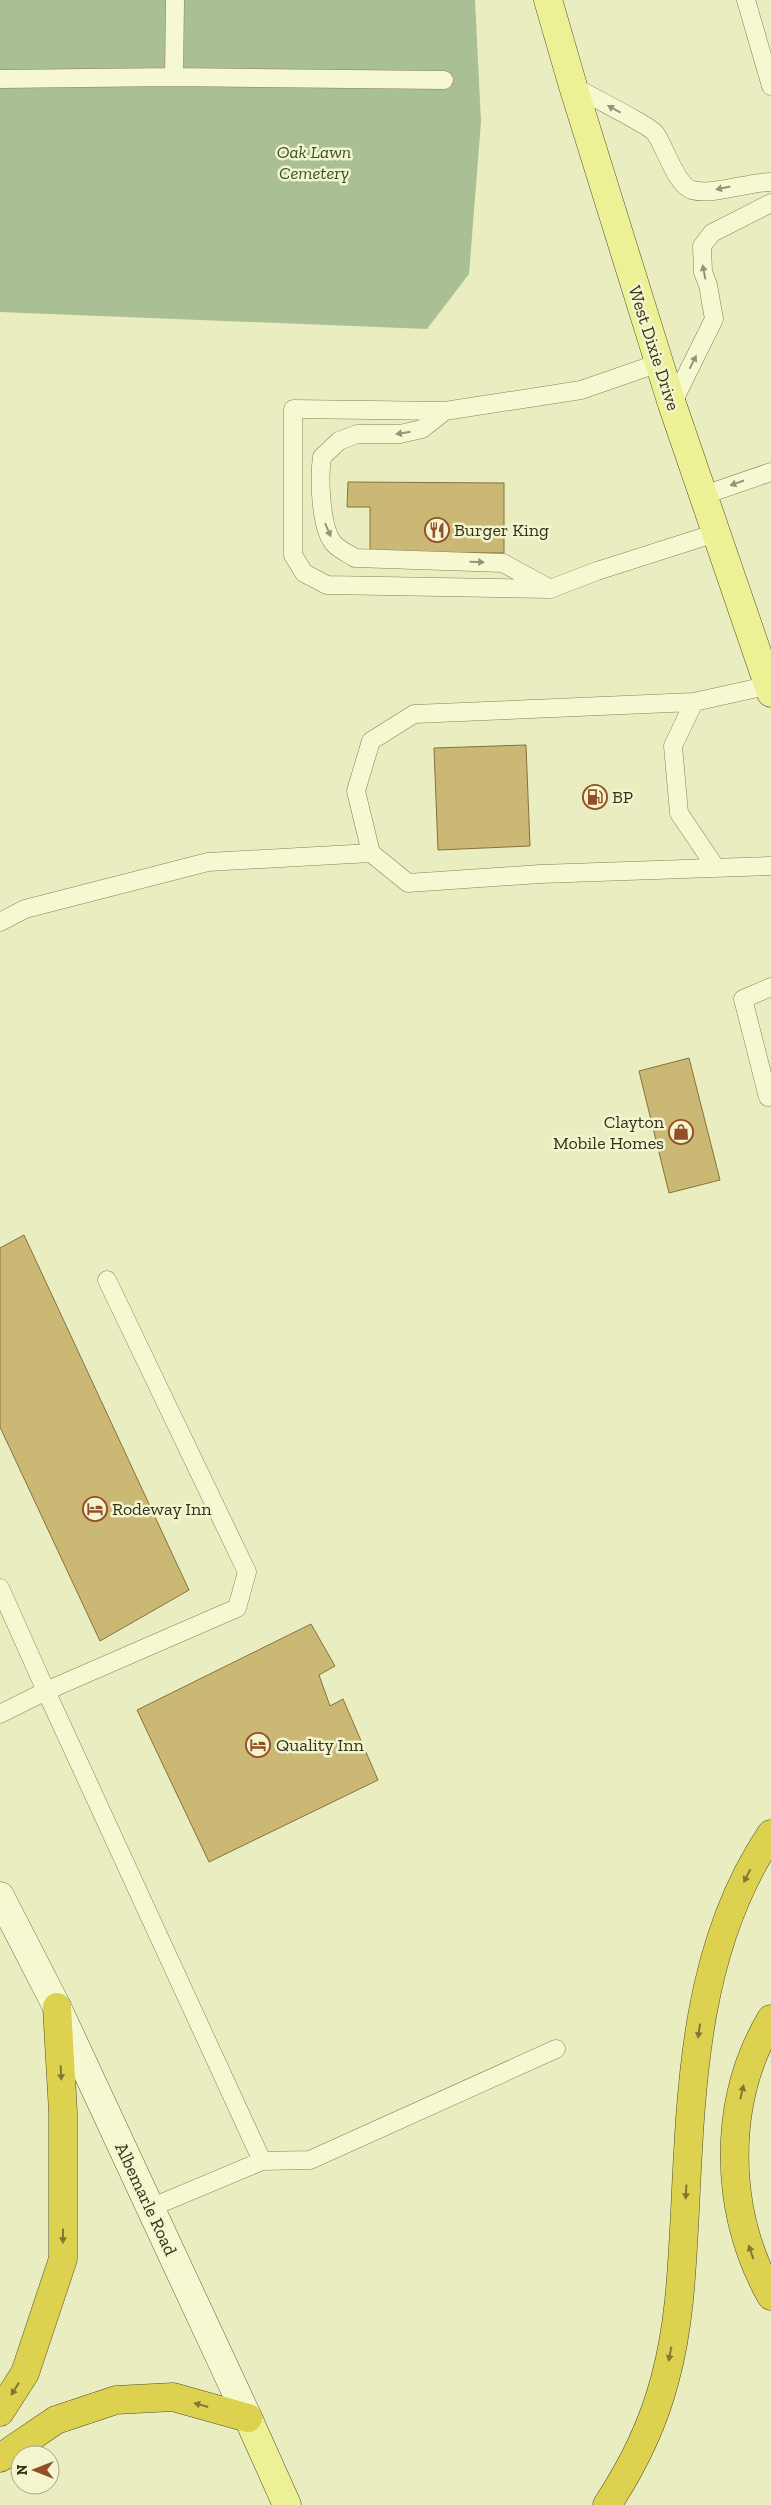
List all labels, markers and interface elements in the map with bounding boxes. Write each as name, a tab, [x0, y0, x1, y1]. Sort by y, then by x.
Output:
one-way arrow	[606, 105, 621, 113]
park label: Oak Lawn Cemetery	[277, 141, 351, 184]
one-way arrow	[715, 184, 730, 192]
one-way arrow	[700, 263, 708, 279]
street label: West Dixie Drive	[623, 283, 685, 413]
one-way arrow	[689, 354, 697, 369]
one-way arrow	[394, 429, 410, 437]
one-way arrow	[730, 480, 745, 487]
restaurant icon: Burger King	[424, 517, 450, 543]
place label: Burger King	[454, 519, 549, 541]
one-way arrow	[324, 523, 332, 538]
one-way arrow	[469, 559, 485, 567]
fuel station icon: BP	[582, 784, 608, 810]
place label: BP	[612, 786, 633, 808]
place label: Clayton Mobile Homes	[553, 1111, 665, 1154]
shop icon: Clayton Mobile Homes	[668, 1119, 694, 1145]
hotel icon: Rodeway Inn	[82, 1496, 108, 1522]
place label: Rodeway Inn	[112, 1498, 212, 1520]
hotel icon: Quality Inn	[245, 1732, 271, 1758]
place label: Quality Inn	[276, 1734, 365, 1756]
one-way arrow	[743, 1869, 751, 1883]
one-way arrow	[695, 2023, 703, 2039]
one-way arrow	[57, 2066, 65, 2082]
one-way arrow	[738, 2084, 746, 2099]
street label: Albemarle Road	[110, 2139, 182, 2259]
one-way arrow	[681, 2185, 689, 2201]
one-way arrow	[59, 2228, 67, 2244]
one-way arrow	[746, 2244, 754, 2259]
one-way arrow	[666, 2346, 674, 2362]
one-way arrow	[10, 2382, 19, 2396]
one-way arrow	[193, 2401, 209, 2409]
north arrow	[10, 2445, 60, 2495]
text: N	[14, 2464, 31, 2475]

